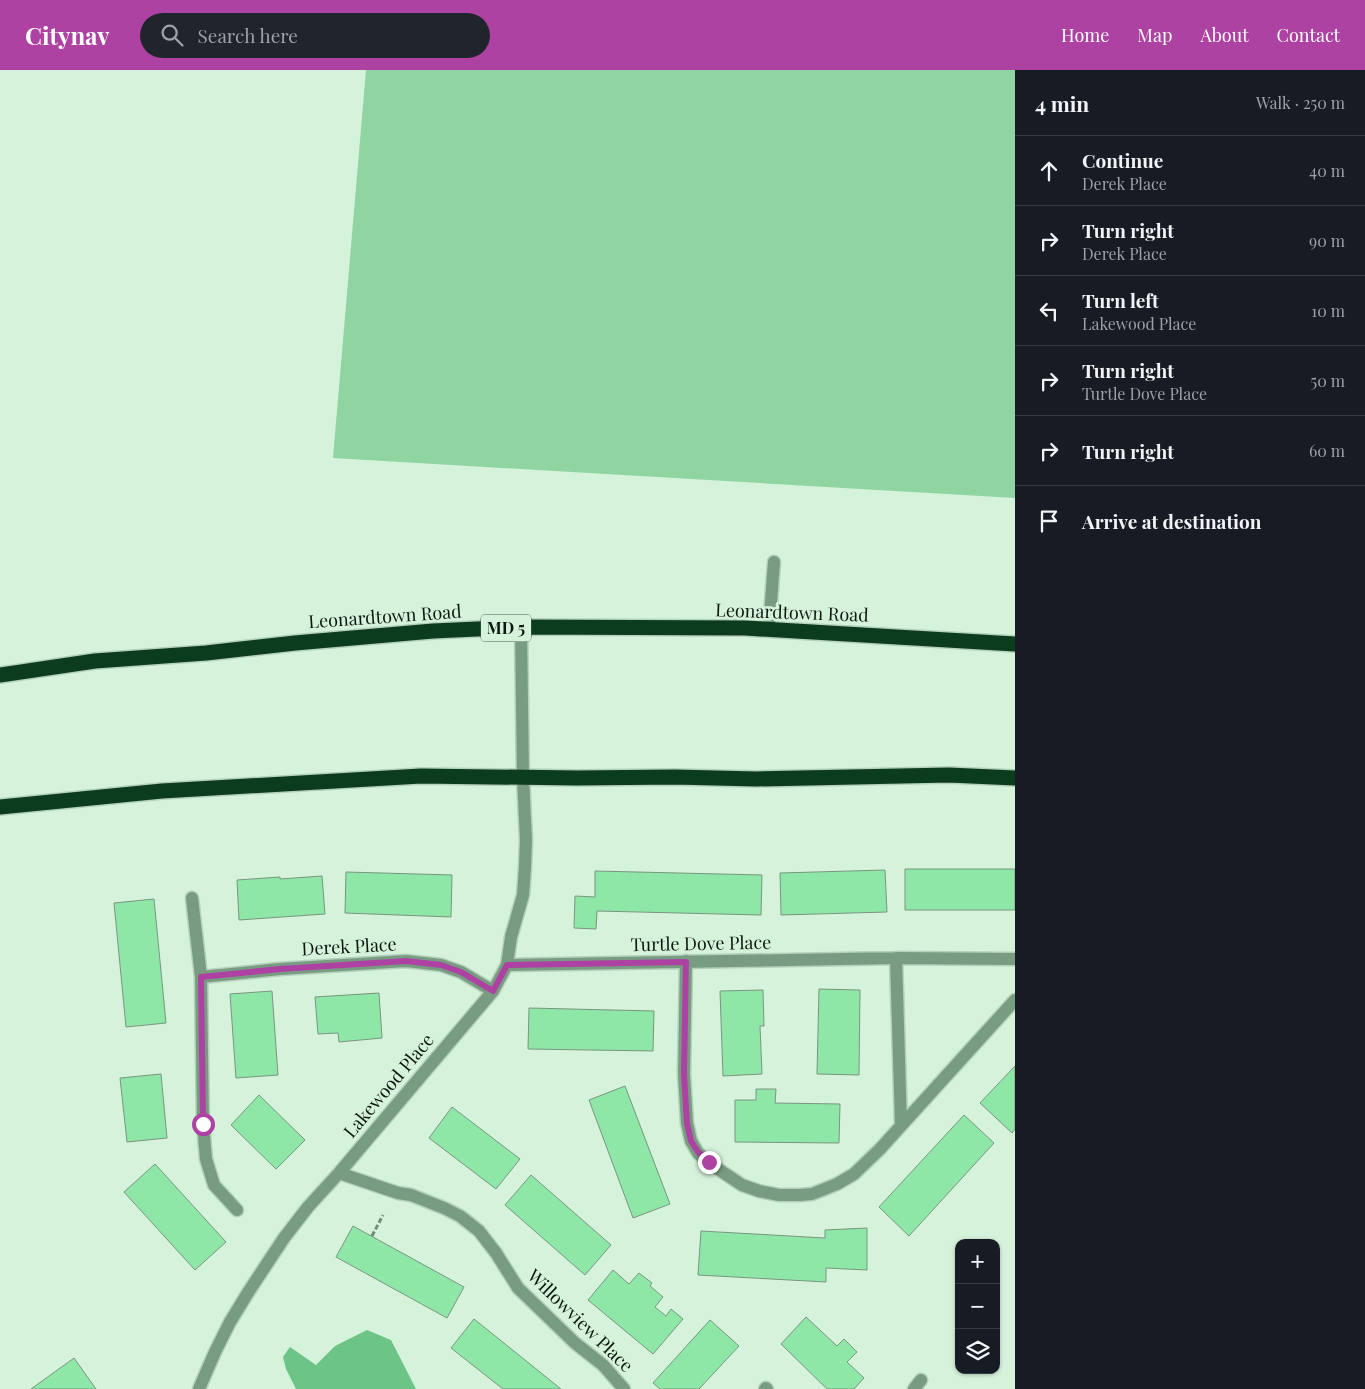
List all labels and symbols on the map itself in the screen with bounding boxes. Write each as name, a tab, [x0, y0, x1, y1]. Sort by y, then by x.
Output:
street label: Leonardtown Road	[715, 597, 870, 627]
street label: Leonardtown Road	[308, 599, 463, 633]
road number: MD 5	[481, 614, 531, 642]
street label: Turtle Dove Place	[630, 930, 772, 956]
street label: Derek Place	[301, 932, 397, 960]
street label: Lakewood Place	[338, 1028, 439, 1142]
route start	[192, 1113, 215, 1136]
route end	[698, 1151, 721, 1174]
street label: Willowview Place	[522, 1263, 639, 1377]

